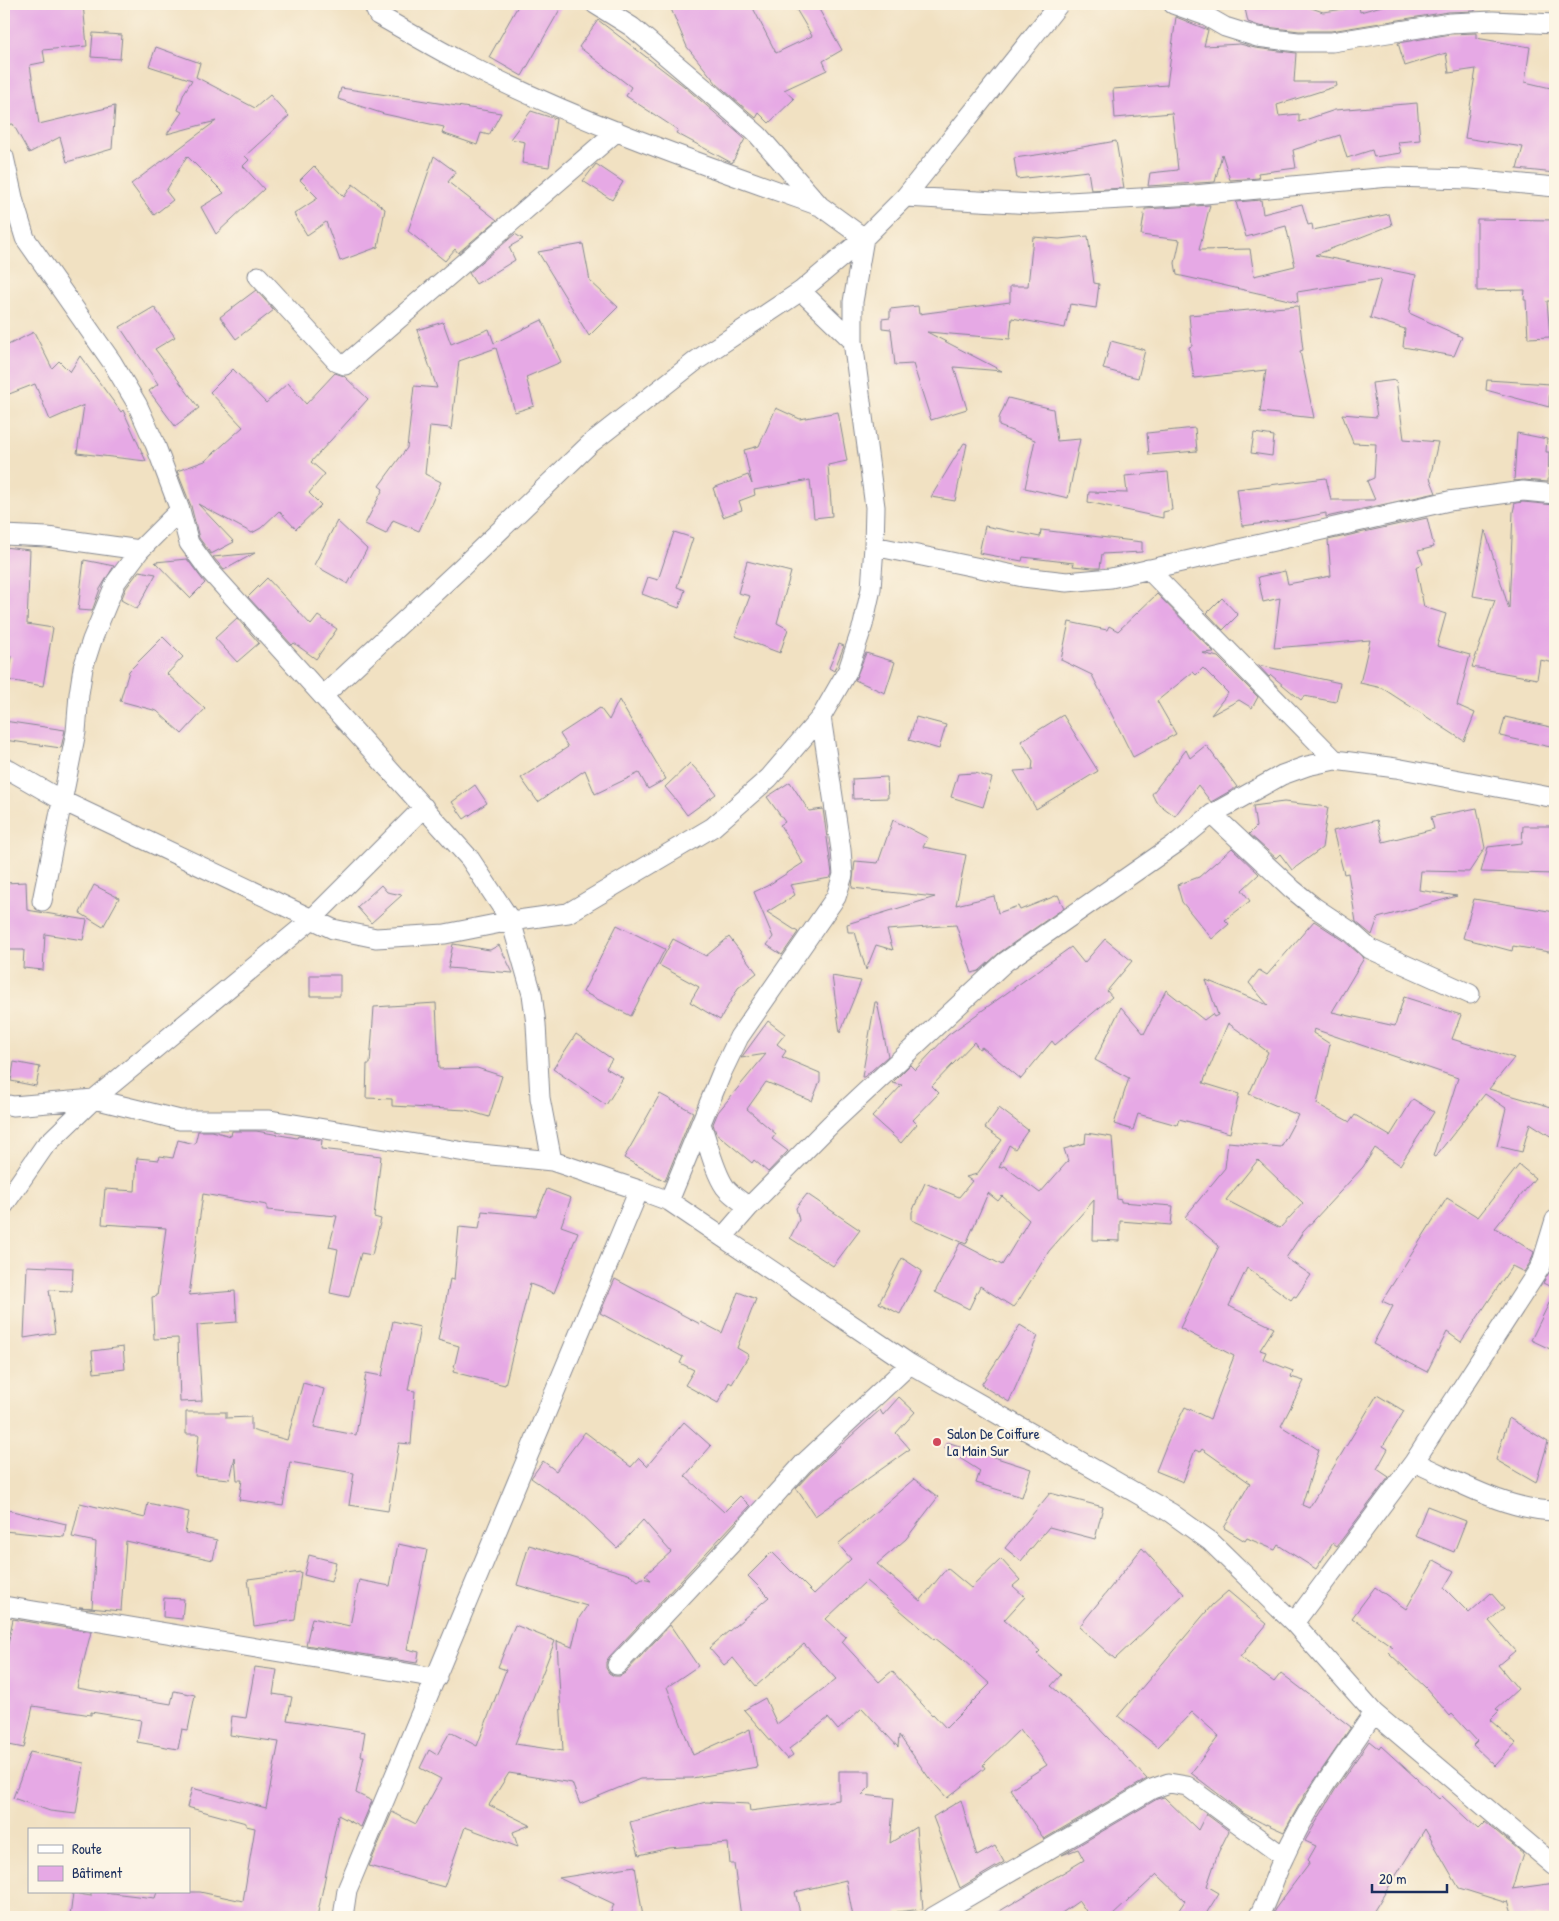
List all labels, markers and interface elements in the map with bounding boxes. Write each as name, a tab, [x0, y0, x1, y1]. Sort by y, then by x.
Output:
place label: Salon De Coiffure La Main Sur	[947, 1423, 1040, 1461]
marker: Salon De Coiffure La Main Sur	[931, 1436, 943, 1448]
legend	[28, 1828, 190, 1894]
text: Route	[72, 1838, 102, 1859]
scale bar	[1372, 1861, 1446, 1893]
text: Bâtiment	[72, 1862, 123, 1883]
text: 20 m	[1379, 1868, 1406, 1889]

